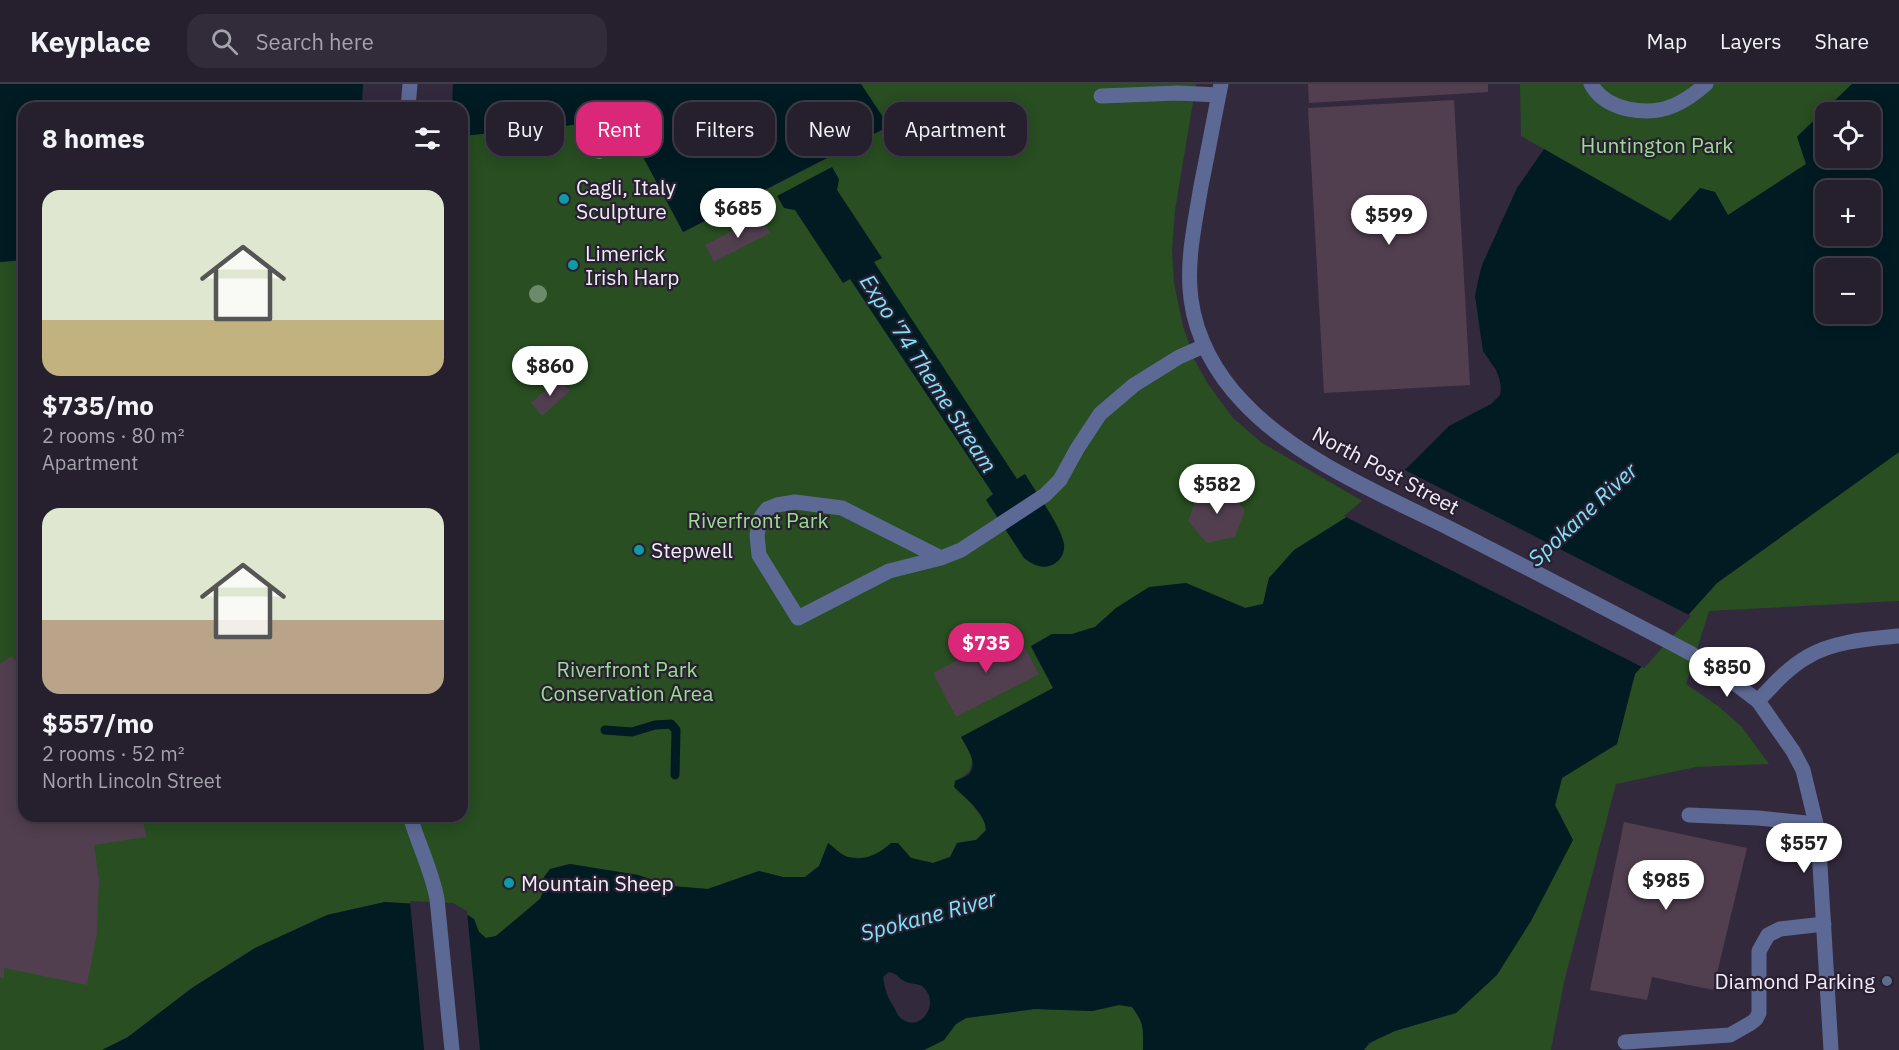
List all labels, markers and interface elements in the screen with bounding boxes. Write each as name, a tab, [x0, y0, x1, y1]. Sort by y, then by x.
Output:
search box	[187, 14, 607, 68]
text: Keyplace	[30, 23, 151, 60]
icon: search	[208, 25, 241, 58]
text: Search here	[256, 27, 374, 56]
text: Map	[1647, 27, 1687, 55]
text: Layers	[1720, 27, 1782, 55]
text: Share	[1815, 27, 1869, 55]
chip: Buy	[486, 102, 564, 156]
chip: Rent	[576, 102, 662, 156]
chip: Filters	[674, 102, 775, 156]
chip: New	[787, 102, 872, 156]
chip: Apartment	[884, 102, 1027, 156]
map controls	[1815, 102, 1881, 324]
button: locate	[1815, 102, 1881, 168]
text: 8 homes	[42, 121, 145, 155]
icon: filters	[411, 122, 444, 155]
park label: Huntington Park	[1581, 131, 1733, 159]
place label: Cagli, Italy Sculpture	[576, 173, 676, 225]
button: +	[1815, 180, 1881, 246]
pin: $685	[702, 188, 774, 239]
marker: Cagli, Italy Sculpture	[557, 192, 571, 206]
text: $685	[714, 194, 762, 221]
pin: $599	[1353, 195, 1425, 246]
text: $599	[1365, 201, 1413, 228]
icon: home	[189, 229, 297, 337]
place label: Limerick Irish Harp	[585, 239, 679, 291]
marker: Limerick Irish Harp	[566, 258, 580, 272]
button: −	[1815, 258, 1881, 324]
water label: Expo '74 Theme Stream	[854, 268, 1004, 478]
pin: $860	[514, 346, 586, 397]
text: $860	[526, 352, 574, 379]
text: $735/mo	[42, 388, 154, 422]
street label: North Post Street	[1308, 419, 1464, 521]
text: 2 rooms · 80 m²	[42, 422, 185, 449]
text: Apartment	[42, 449, 138, 476]
water label: Spokane River	[1521, 455, 1644, 572]
pin: $582	[1181, 464, 1253, 515]
text: $582	[1193, 470, 1241, 497]
park label: Riverfront Park	[687, 506, 829, 534]
place label: Stepwell	[651, 536, 733, 564]
marker: Stepwell	[632, 543, 646, 557]
icon: home	[189, 547, 297, 655]
pin: $735	[950, 623, 1022, 674]
text: $735	[962, 629, 1010, 656]
pin: $850	[1691, 647, 1763, 698]
text: $850	[1703, 653, 1751, 680]
park label: Riverfront Park Conservation Area	[541, 655, 713, 707]
text: $557/mo	[42, 706, 154, 740]
text: 2 rooms · 52 m²	[42, 740, 185, 767]
text: North Lincoln Street	[42, 767, 222, 794]
pin: $557	[1768, 823, 1840, 874]
text: $557	[1780, 829, 1828, 856]
pin: $985	[1630, 860, 1702, 911]
text: $985	[1642, 866, 1690, 893]
place label: Mountain Sheep	[521, 869, 674, 897]
marker: Mountain Sheep	[502, 876, 516, 890]
water label: Spokane River	[857, 883, 1000, 947]
place label: Diamond Parking	[1715, 967, 1875, 995]
marker: Diamond Parking	[1880, 974, 1894, 988]

